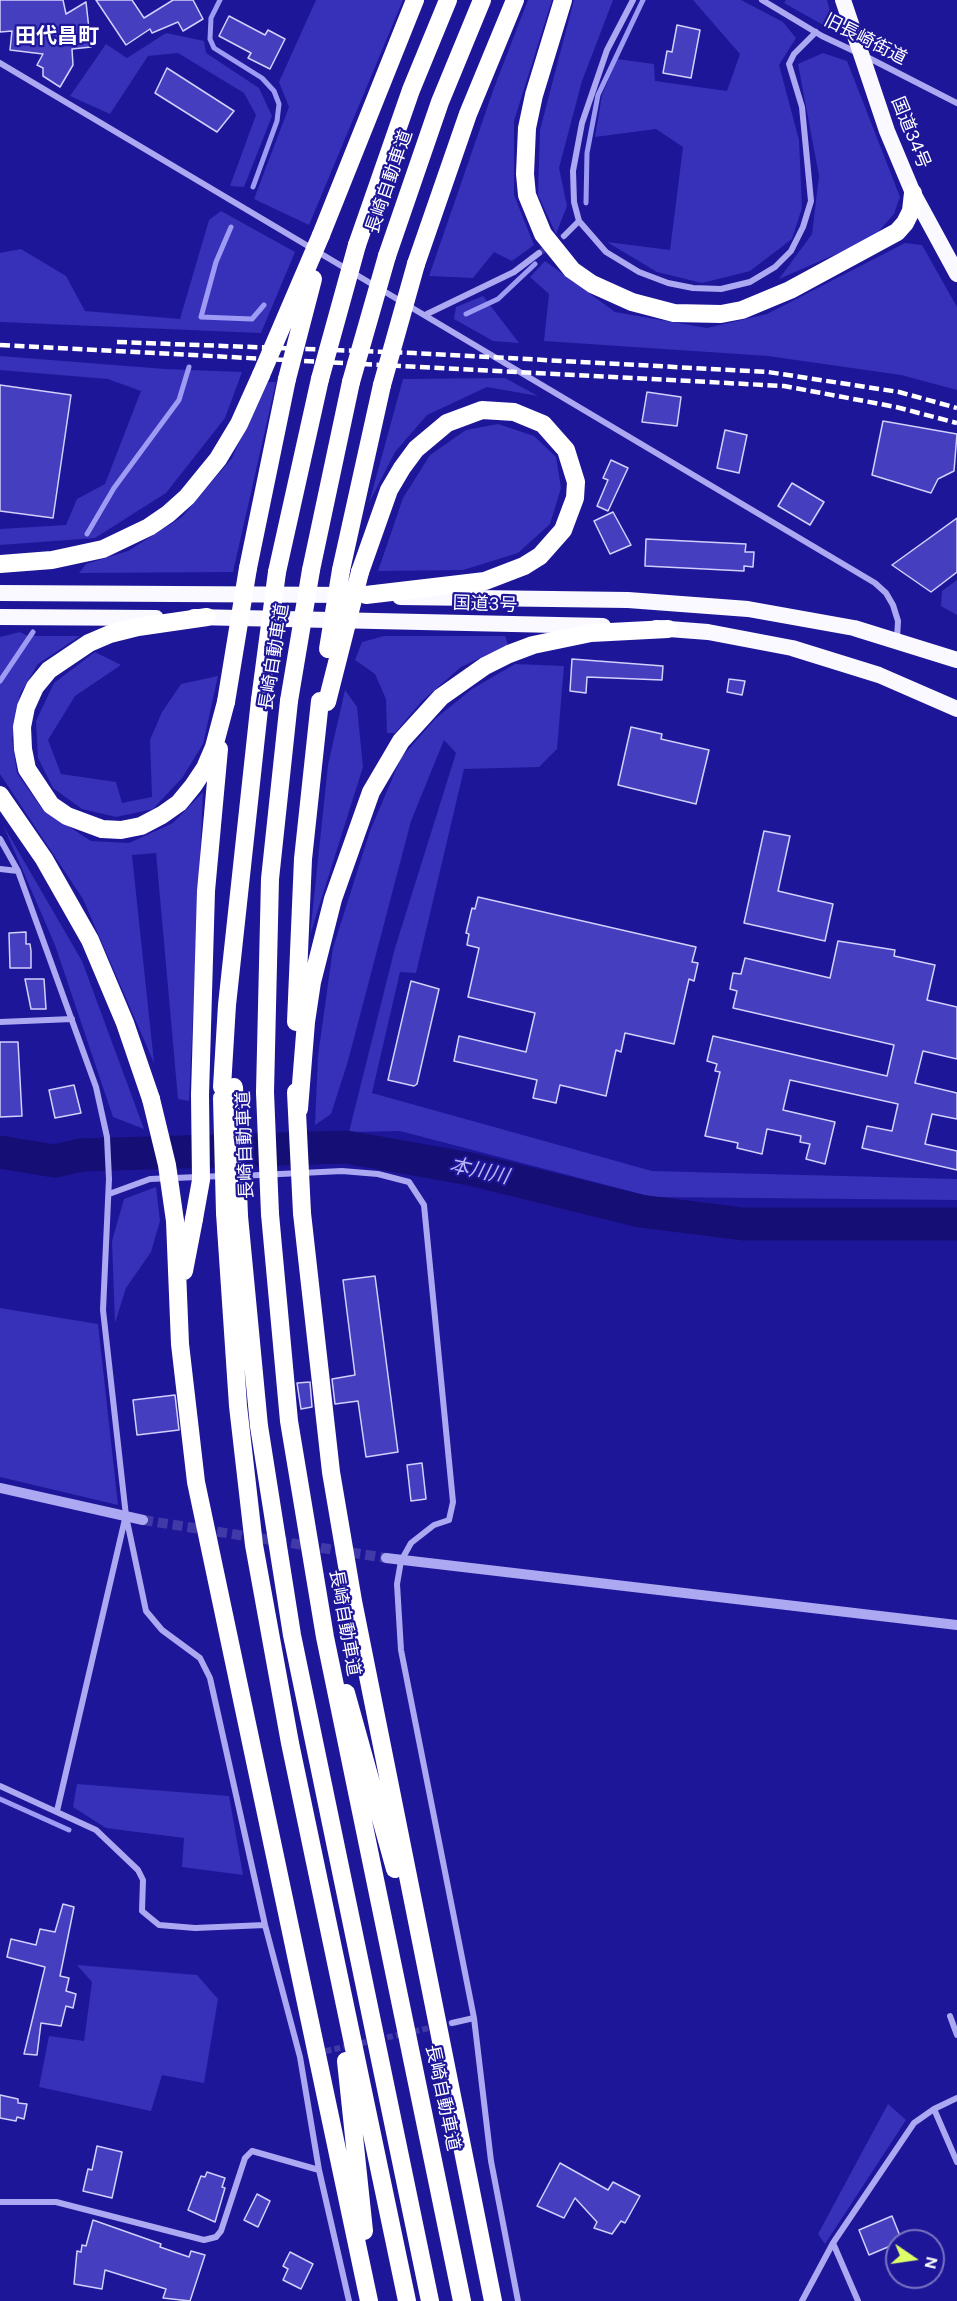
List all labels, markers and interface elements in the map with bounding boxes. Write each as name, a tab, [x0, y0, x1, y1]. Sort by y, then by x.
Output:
street label: 旧長崎街道	[820, 10, 910, 70]
district label: 田代昌町	[15, 24, 99, 50]
street label: 国道34号	[886, 94, 934, 172]
street label: 長崎自動車道	[362, 127, 418, 237]
street label: 国道3号	[452, 593, 518, 617]
street label: 長崎自動車道	[256, 602, 294, 712]
street label: 長崎自動車道	[233, 1091, 259, 1199]
water label: 本川川	[447, 1154, 511, 1190]
street label: 長崎自動車道	[324, 1568, 364, 1678]
street label: 長崎自動車道	[420, 2043, 464, 2153]
north arrow	[885, 2229, 945, 2289]
text: N	[920, 2255, 943, 2271]

